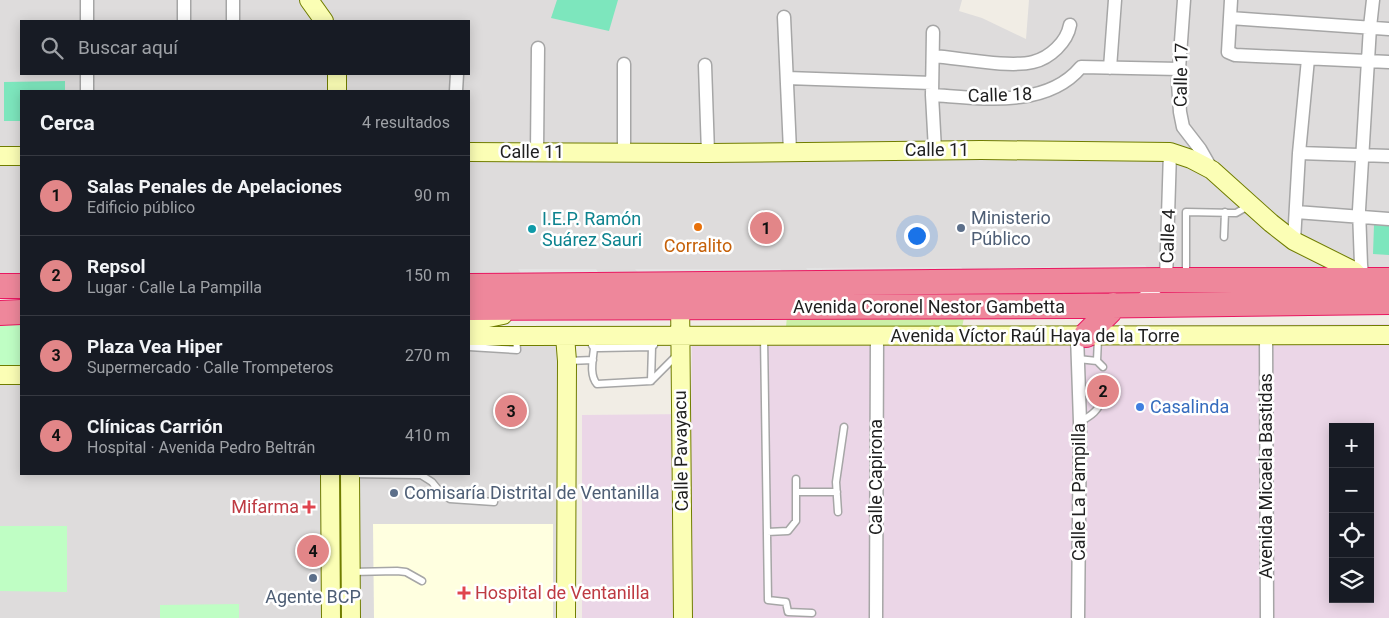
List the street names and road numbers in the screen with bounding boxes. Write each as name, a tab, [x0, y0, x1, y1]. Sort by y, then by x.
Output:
street label: Calle 17	[1169, 43, 1192, 107]
street label: Calle 18	[967, 83, 1033, 106]
street label: Calle 11	[905, 139, 969, 160]
street label: Calle 11	[500, 141, 564, 162]
street label: Calle 4	[1156, 208, 1179, 264]
street label: Avenida Coronel Nestor Gambetta	[793, 296, 1065, 317]
street label: Avenida Víctor Raúl Haya de la Torre	[890, 325, 1180, 346]
street label: Avenida Micaela Bastidas	[1255, 373, 1276, 579]
street label: Calle Pavayacu	[669, 390, 692, 512]
street label: Calle Capirona	[865, 419, 886, 535]
street label: Calle La Pampilla	[1068, 423, 1089, 561]

